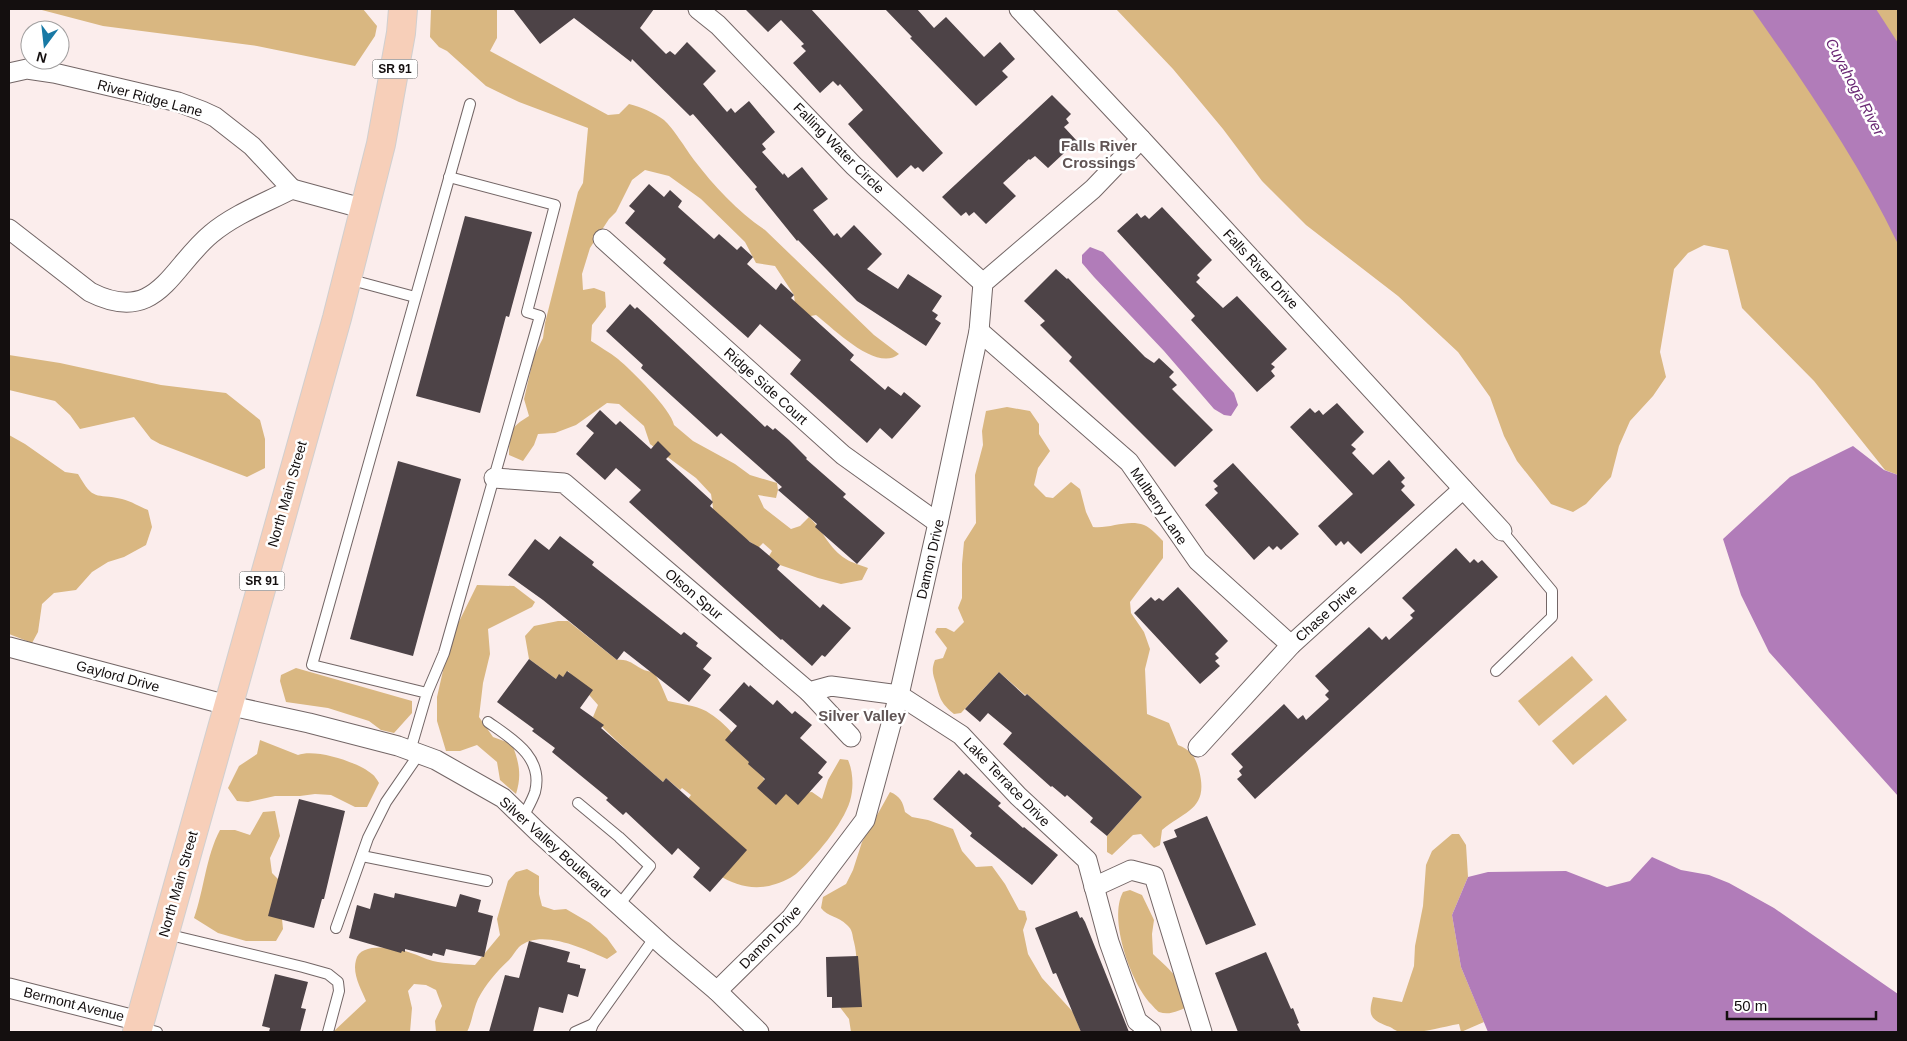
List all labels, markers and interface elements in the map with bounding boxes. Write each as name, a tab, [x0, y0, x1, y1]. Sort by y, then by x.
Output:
north arrow	[20, 20, 70, 70]
water label: Cuyahoga River	[1823, 35, 1889, 139]
text: N	[35, 49, 49, 67]
road number: SR 91	[372, 60, 418, 78]
street label: River Ridge Lane	[96, 76, 205, 120]
street label: Falling Water Circle	[790, 99, 888, 197]
district label: Falls River Crossings	[1061, 137, 1137, 171]
street label: Falls River Drive	[1220, 226, 1302, 312]
street label: Ridge Side Court	[721, 344, 811, 428]
street label: North Main Street	[264, 439, 310, 549]
street label: Mulberry Lane	[1127, 464, 1191, 548]
street label: Damon Drive	[913, 517, 947, 601]
street label: Olson Spur	[662, 565, 726, 623]
road number: SR 91	[240, 572, 284, 590]
street label: Chase Drive	[1292, 581, 1360, 645]
street label: Gaylord Drive	[75, 657, 162, 695]
district label: Silver Valley	[818, 707, 906, 724]
street label: Lake Terrace Drive	[961, 734, 1054, 830]
street label: Silver Valley Boulevard	[497, 793, 613, 901]
street label: North Main Street	[155, 829, 201, 939]
street label: Damon Drive	[736, 902, 804, 972]
street label: Bermont Avenue	[22, 984, 126, 1024]
scale bar	[1727, 988, 1876, 1020]
text: 50 m	[1734, 997, 1767, 1014]

